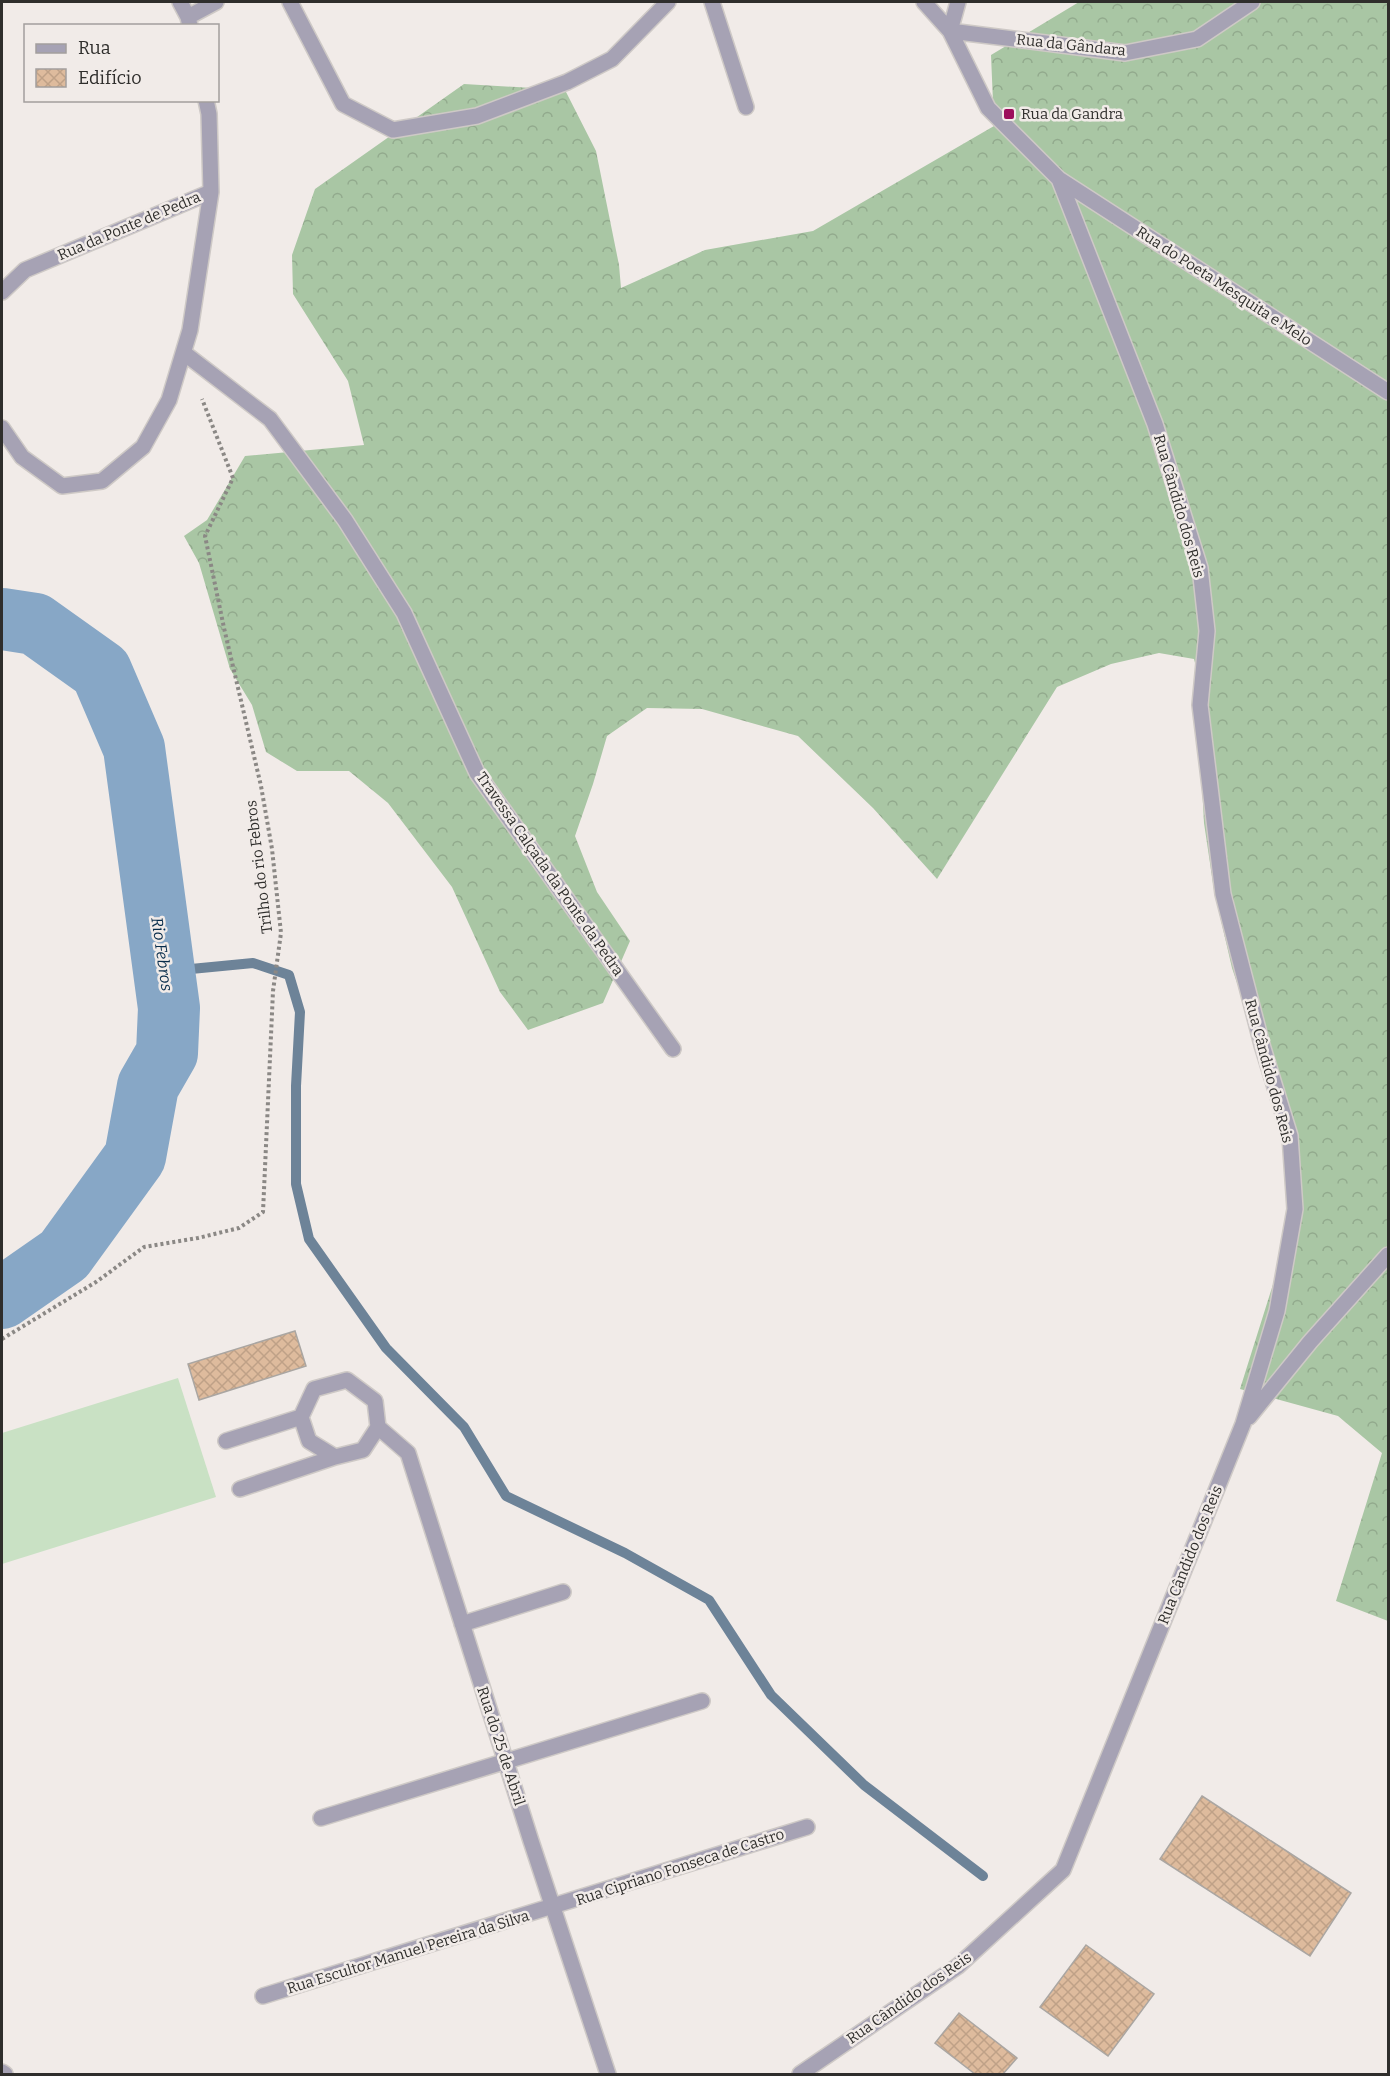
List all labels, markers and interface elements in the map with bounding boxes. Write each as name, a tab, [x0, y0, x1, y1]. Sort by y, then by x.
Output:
legend	[24, 24, 219, 102]
street label: Rua da Gândara	[1015, 30, 1127, 60]
text: Rua	[78, 37, 111, 59]
text: Edifício	[78, 67, 142, 89]
place label: Rua da Gandra	[1021, 105, 1123, 123]
marker: Rua da Gandra	[1002, 107, 1016, 121]
street label: Rua da Ponte de Pedra	[55, 188, 203, 264]
street label: Rua do Poeta Mesquita e Melo	[1133, 222, 1315, 350]
street label: Rua Cândido dos Reis	[1150, 432, 1208, 580]
street label: Travessa Calçada da Ponte da Pedra	[473, 769, 627, 979]
street label: Trilho do rio Febros	[242, 799, 276, 935]
water label: Rio Febros	[147, 916, 177, 993]
street label: Rua Cândido dos Reis	[1241, 997, 1297, 1145]
street label: Rua Cândido dos Reis	[1154, 1483, 1226, 1627]
street label: Rua do 25 de Abril	[473, 1684, 529, 1808]
street label: Rua Cipriano Fonseca de Castro	[574, 1825, 786, 1909]
street label: Rua Escultor Manuel Pereira da Silva	[285, 1906, 531, 1998]
street label: Rua Cândido dos Reis	[843, 1948, 975, 2048]

